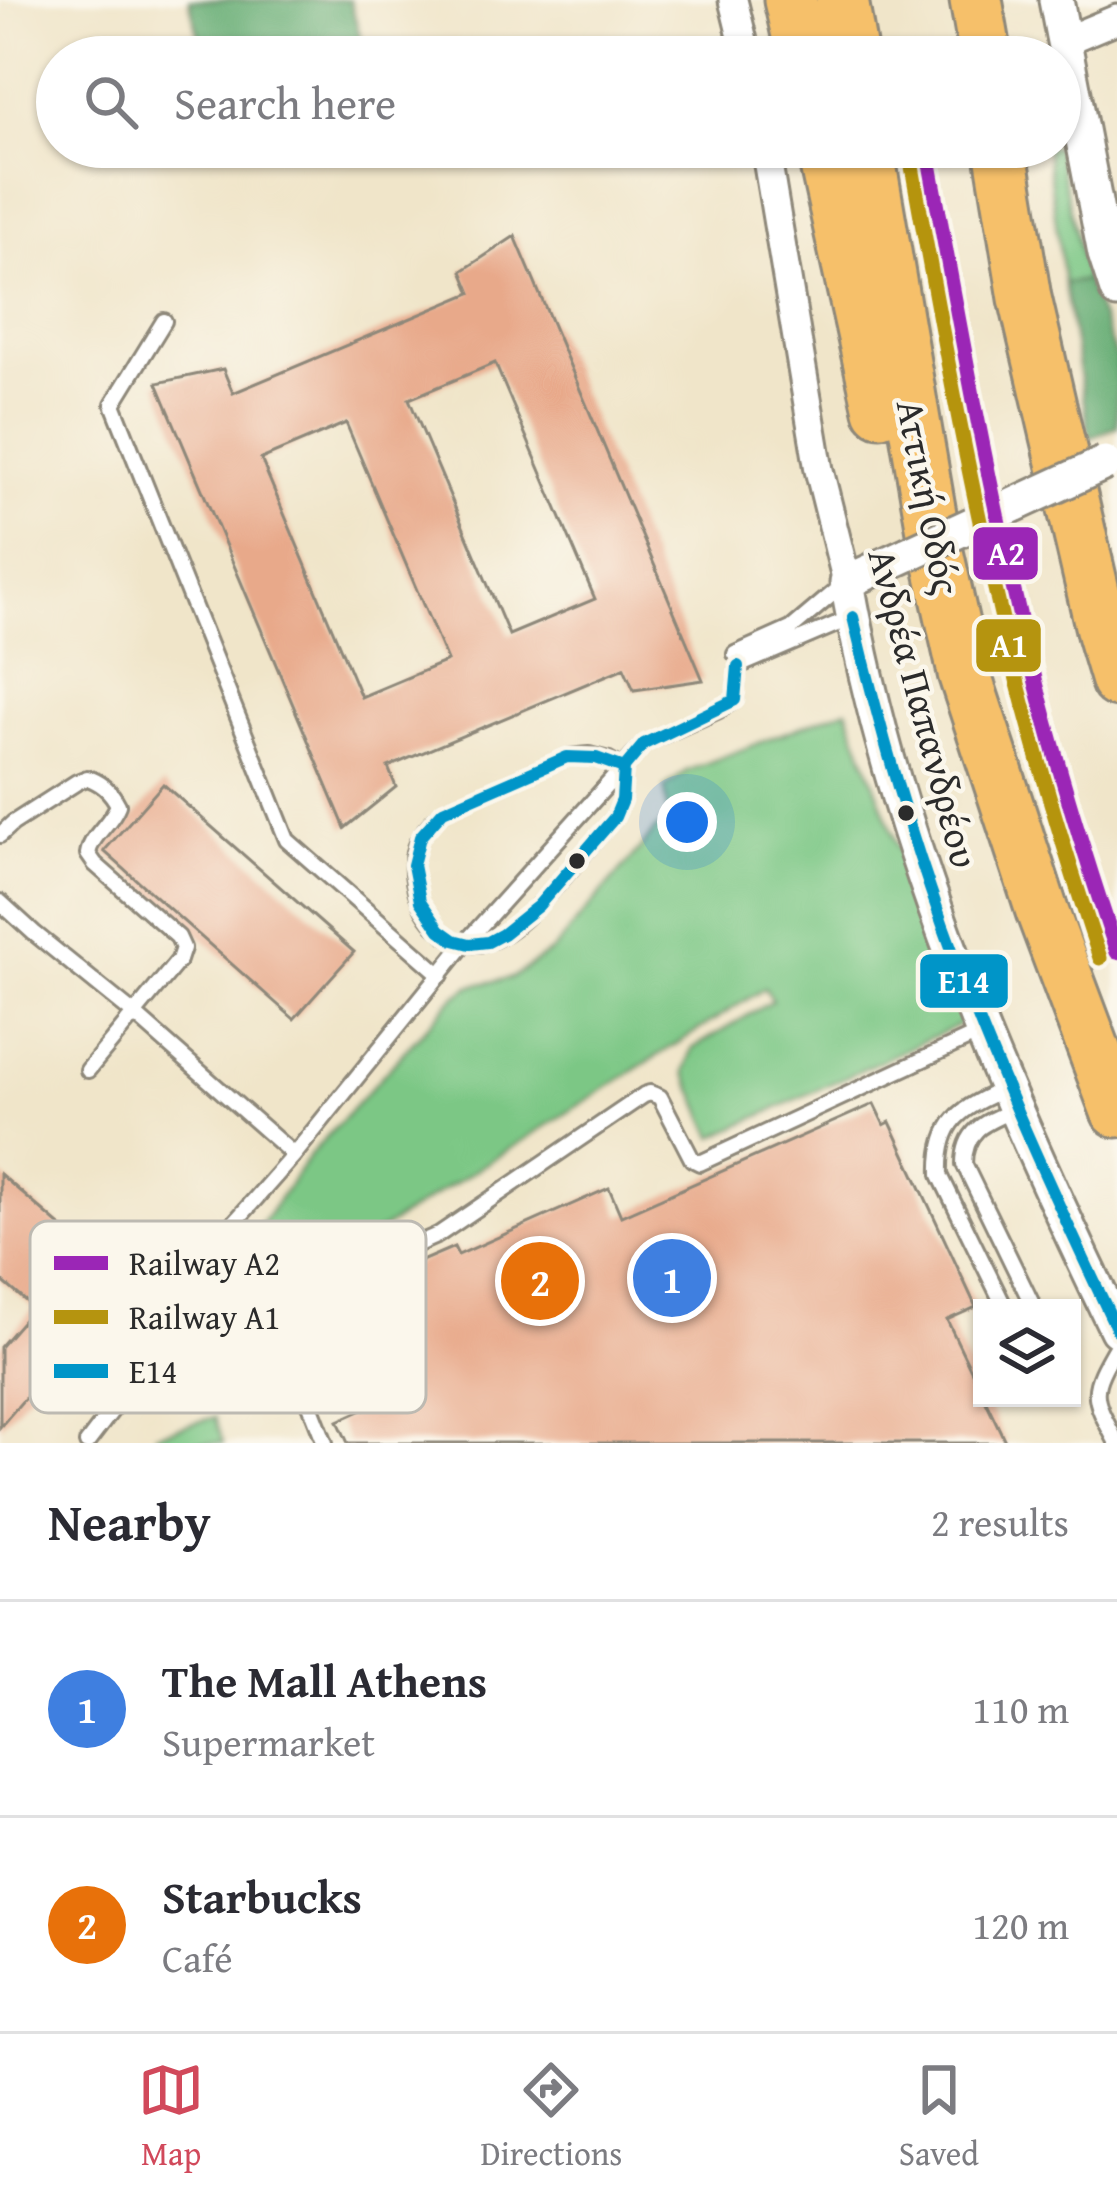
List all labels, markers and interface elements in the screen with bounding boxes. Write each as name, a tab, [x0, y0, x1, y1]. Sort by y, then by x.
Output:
search box	[36, 36, 1081, 168]
icon: search	[78, 69, 144, 135]
text: Search here	[174, 70, 396, 135]
street label: Αττική Οδός	[883, 394, 976, 600]
line badge: A2	[971, 525, 1040, 582]
text: A2	[987, 529, 1025, 577]
street label: Ανδρέα Παπανδρέου	[854, 542, 995, 874]
line badge: A1	[974, 617, 1043, 674]
text: A1	[990, 621, 1028, 669]
your location	[657, 792, 717, 852]
unlabelled marker	[895, 802, 917, 824]
unlabelled marker	[566, 850, 588, 872]
line badge: Ε14	[918, 952, 1010, 1010]
text: Ε14	[938, 957, 990, 1005]
legend	[30, 1221, 426, 1413]
pin: 1	[633, 1233, 711, 1323]
pin: 2	[501, 1236, 579, 1326]
text: Railway A2	[129, 1239, 280, 1287]
text: Railway A1	[129, 1293, 280, 1341]
map controls	[973, 1299, 1081, 1407]
button: layers	[973, 1299, 1081, 1407]
text: Ε14	[129, 1347, 177, 1395]
text: Nearby	[48, 1484, 211, 1559]
text: 2 results	[931, 1493, 1069, 1550]
text: The Mall Athens	[162, 1648, 487, 1713]
text: 1	[77, 1680, 97, 1737]
text: 110 m	[972, 1680, 1069, 1737]
text: Supermarket	[162, 1713, 375, 1770]
text: Starbucks	[162, 1864, 362, 1929]
text: 2	[77, 1896, 97, 1953]
text: 120 m	[972, 1896, 1069, 1953]
text: Café	[162, 1929, 232, 1986]
tab: Map	[138, 2057, 204, 2177]
tab: Directions	[481, 2057, 622, 2177]
tab: Saved	[899, 2057, 979, 2177]

